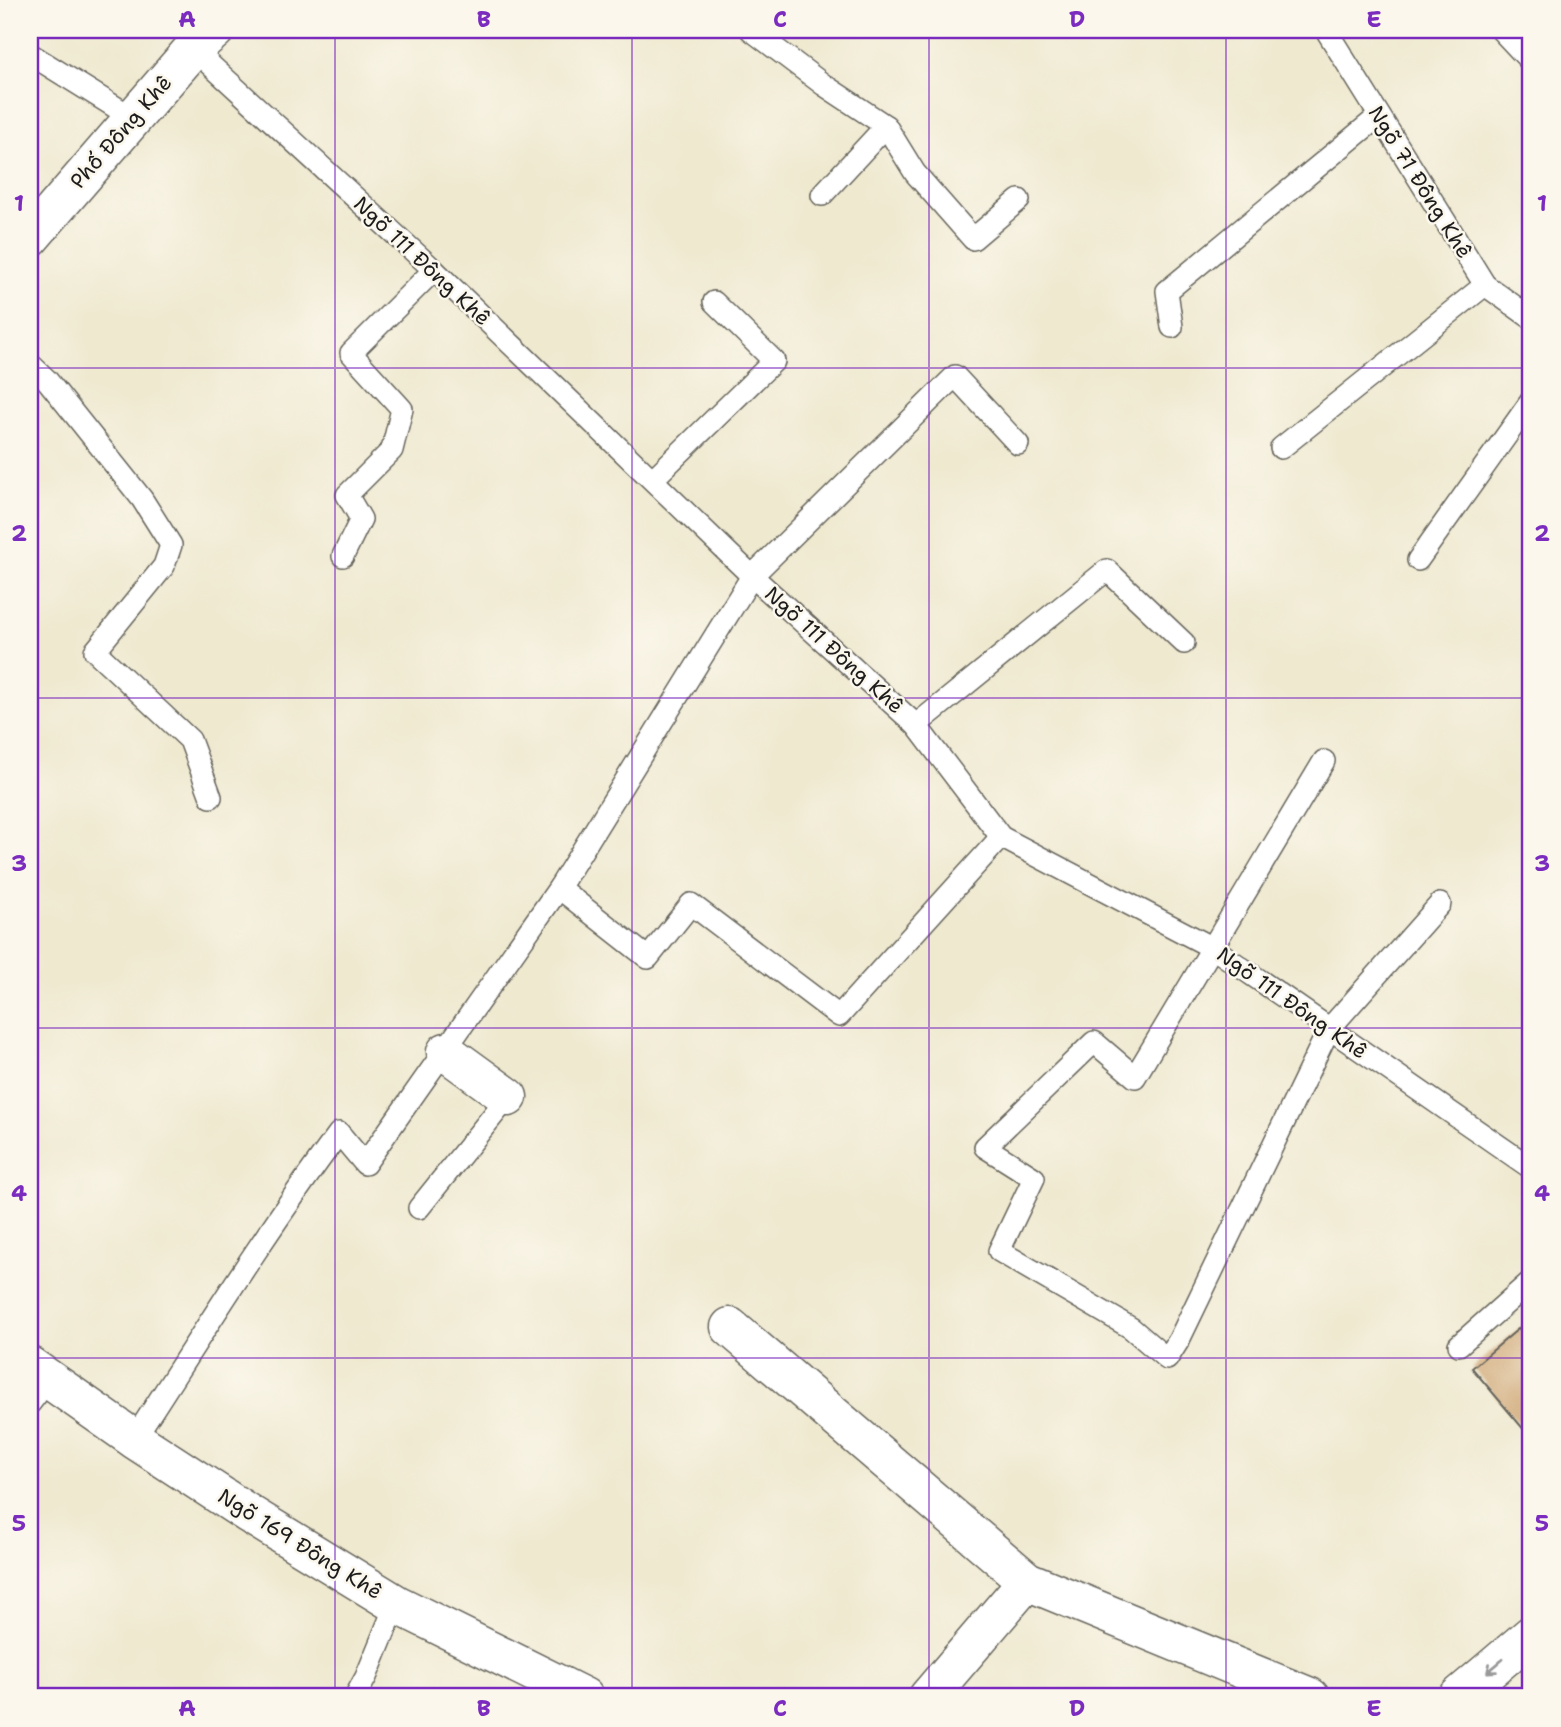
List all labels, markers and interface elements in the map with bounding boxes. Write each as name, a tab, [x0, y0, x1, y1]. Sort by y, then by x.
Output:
text: A	[178, 4, 196, 34]
text: B	[477, 4, 491, 34]
text: C	[773, 4, 787, 34]
text: D	[1069, 4, 1085, 34]
text: E	[1366, 4, 1382, 34]
street label: Phố Đông Khê	[64, 69, 178, 195]
street label: Ngõ 71 Đông Khê	[1362, 100, 1478, 264]
text: 1	[14, 188, 24, 218]
text: 1	[1537, 188, 1547, 218]
street label: Ngõ 111 Đông Khê	[348, 190, 496, 332]
text: 2	[11, 518, 27, 548]
text: 2	[1534, 518, 1550, 548]
street label: Ngõ 111 Đông Khê	[759, 580, 909, 720]
text: 3	[11, 848, 27, 878]
text: 3	[1534, 848, 1550, 878]
street label: Ngõ 111 Đông Khê	[1211, 941, 1373, 1065]
text: 4	[11, 1178, 27, 1208]
text: 4	[1534, 1178, 1550, 1208]
street label: Ngõ 169 Đông Khê	[213, 1482, 387, 1606]
text: 5	[12, 1508, 26, 1538]
text: 5	[1535, 1508, 1549, 1538]
one-way arrow	[1486, 1658, 1504, 1674]
text: A	[178, 1693, 196, 1723]
text: B	[477, 1693, 491, 1723]
text: C	[773, 1693, 787, 1723]
text: D	[1069, 1693, 1085, 1723]
text: E	[1366, 1693, 1382, 1723]

